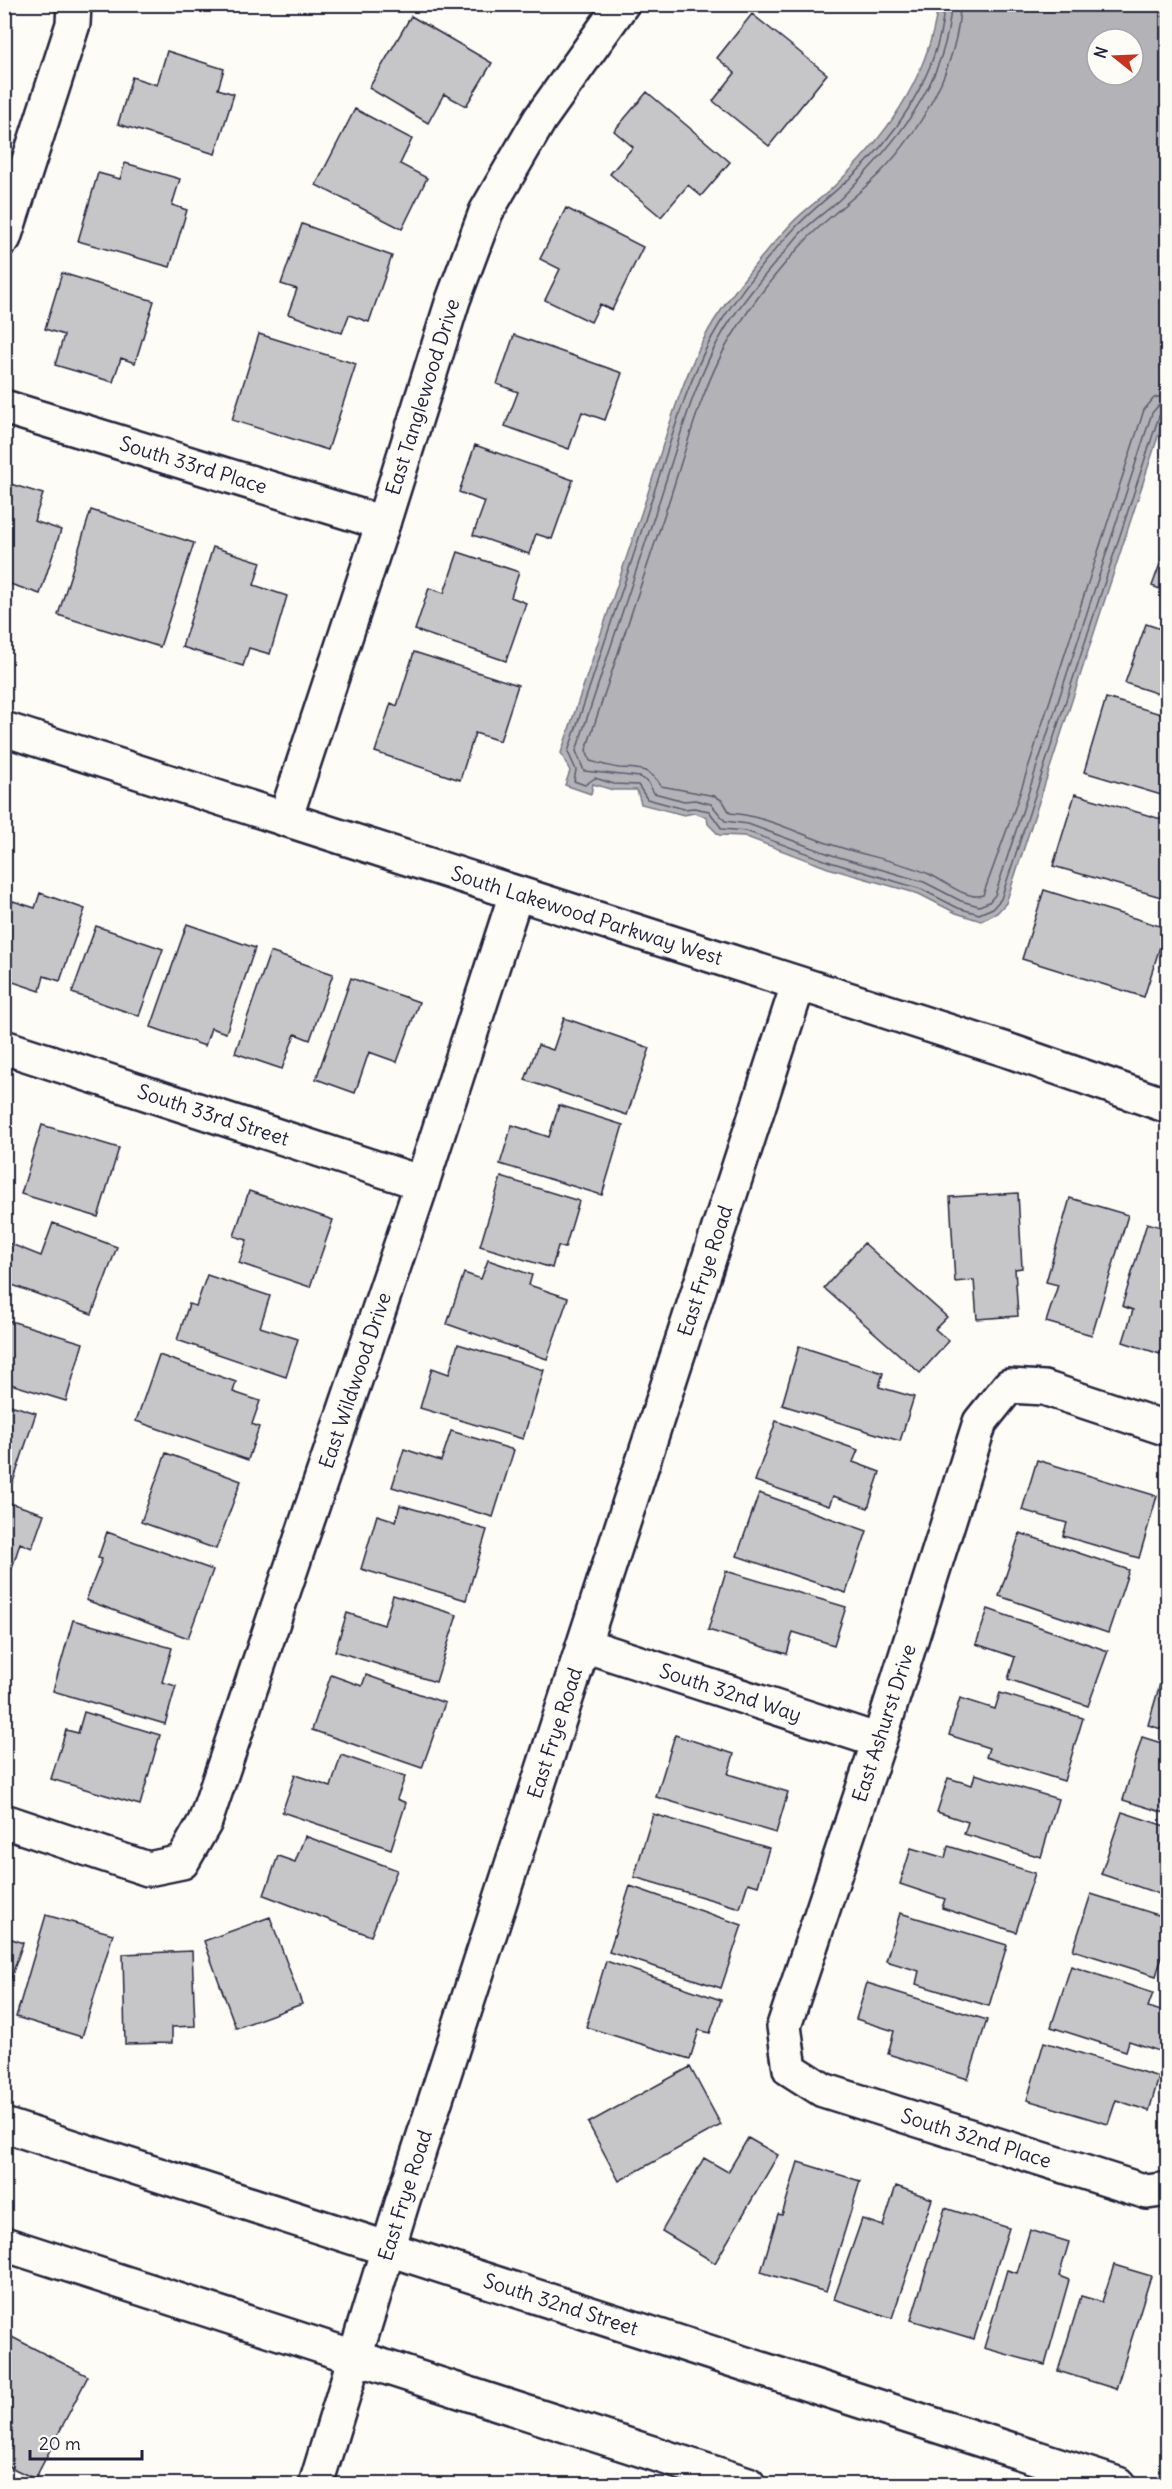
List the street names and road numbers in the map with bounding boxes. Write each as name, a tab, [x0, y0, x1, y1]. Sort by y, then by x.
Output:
street label: East Tanglewood Drive	[380, 296, 465, 498]
street label: South 33rd Place	[117, 430, 270, 499]
street label: South Lakewood Parkway West	[448, 860, 726, 970]
street label: South 33rd Street	[134, 1078, 292, 1151]
street label: East Frye Road	[672, 1202, 738, 1339]
street label: East Wildwood Drive	[313, 1289, 396, 1472]
street label: East Ashurst Drive	[846, 1641, 921, 1805]
street label: South 32nd Way	[656, 1657, 805, 1727]
street label: East Frye Road	[521, 1664, 587, 1801]
street label: South 32nd Place	[898, 2102, 1054, 2173]
street label: East Frye Road	[372, 2126, 437, 2264]
street label: South 32nd Street	[481, 2267, 642, 2341]

